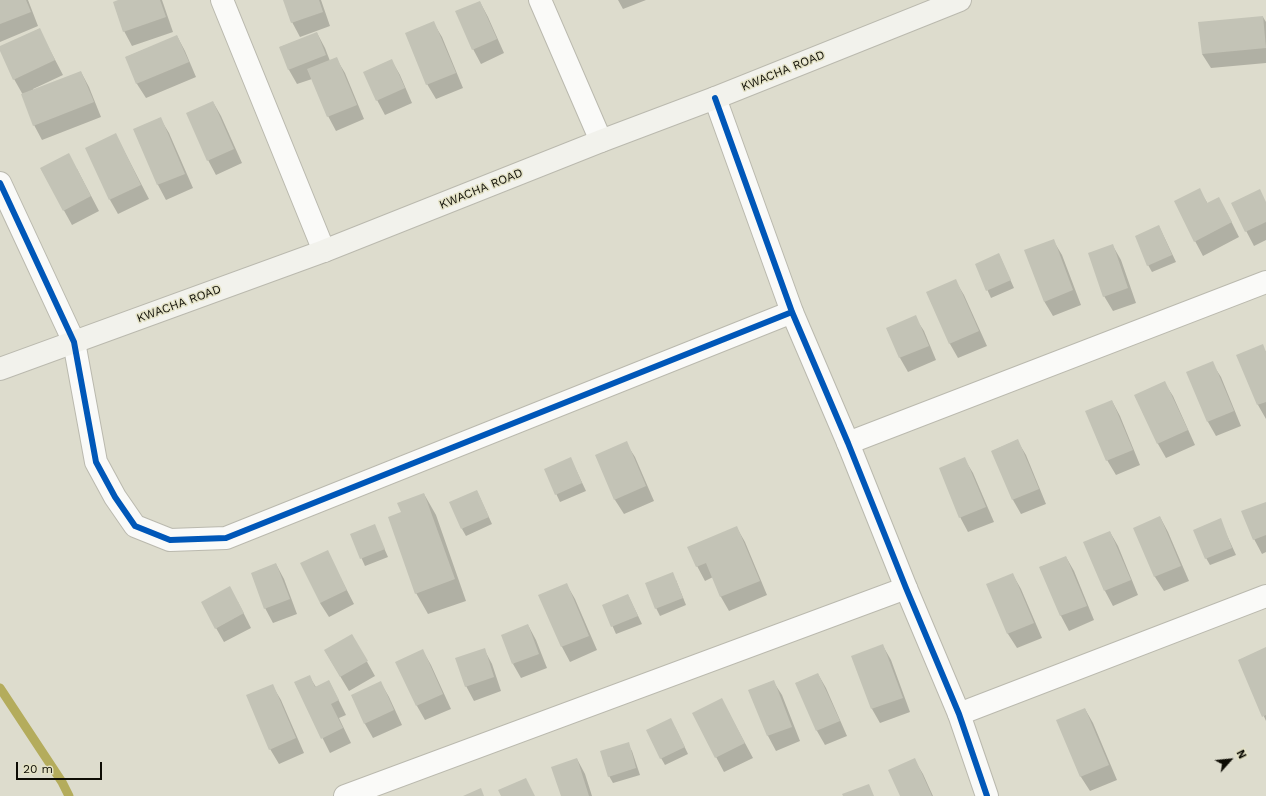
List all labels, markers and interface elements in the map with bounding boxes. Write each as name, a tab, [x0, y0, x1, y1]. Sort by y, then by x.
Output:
street label: KWACHA ROAD	[739, 48, 827, 94]
street label: KWACHA ROAD	[437, 166, 525, 212]
street label: KWACHA ROAD	[135, 282, 223, 326]
north arrow	[1210, 740, 1250, 780]
text: N	[1233, 748, 1249, 761]
scale bar	[18, 754, 104, 780]
text: 20 m	[23, 762, 53, 776]

